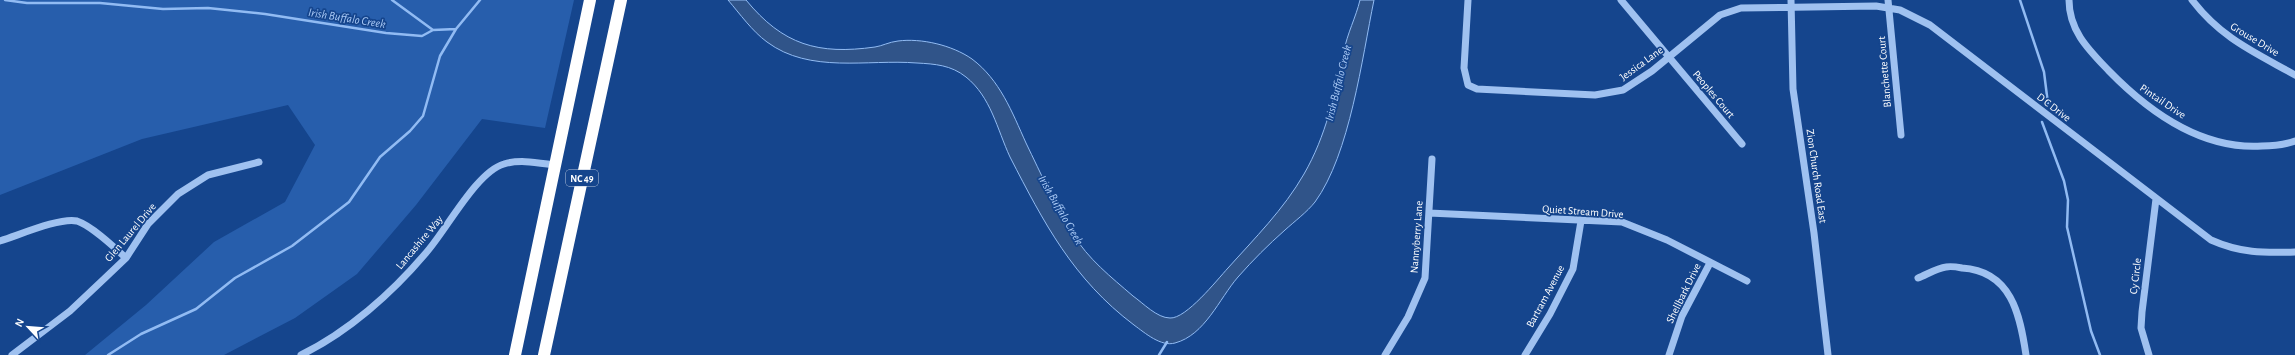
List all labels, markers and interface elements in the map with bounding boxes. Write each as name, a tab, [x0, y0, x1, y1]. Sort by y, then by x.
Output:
water label: Irish Buffalo Creek	[308, 6, 387, 30]
street label: Grouse Drive	[2228, 21, 2281, 58]
street label: Blanchette Court	[1876, 35, 1893, 108]
water label: Irish Buffalo Creek	[1323, 43, 1353, 122]
street label: Jessica Lane	[1618, 44, 1665, 83]
street label: Peoples Court	[1691, 68, 1737, 121]
street label: Pintail Drive	[2138, 82, 2188, 121]
street label: D C Drive	[2035, 91, 2073, 124]
street label: Zion Church Road East	[1804, 128, 1829, 224]
road number: NC 49	[566, 170, 598, 186]
water label: Irish Buffalo Creek	[1036, 173, 1086, 247]
street label: Nannyberry Lane	[1408, 200, 1425, 274]
street label: Glen Laurel Drive	[103, 201, 158, 264]
street label: Quiet Stream Drive	[1542, 203, 1624, 220]
street label: Lancashire Way	[394, 213, 445, 271]
street label: Cy Circle	[2128, 257, 2143, 295]
street label: Shellbark Drive	[1664, 261, 1703, 325]
street label: Bartram Avenue	[1524, 263, 1567, 329]
north arrow	[8, 307, 48, 347]
text: N	[13, 317, 26, 329]

